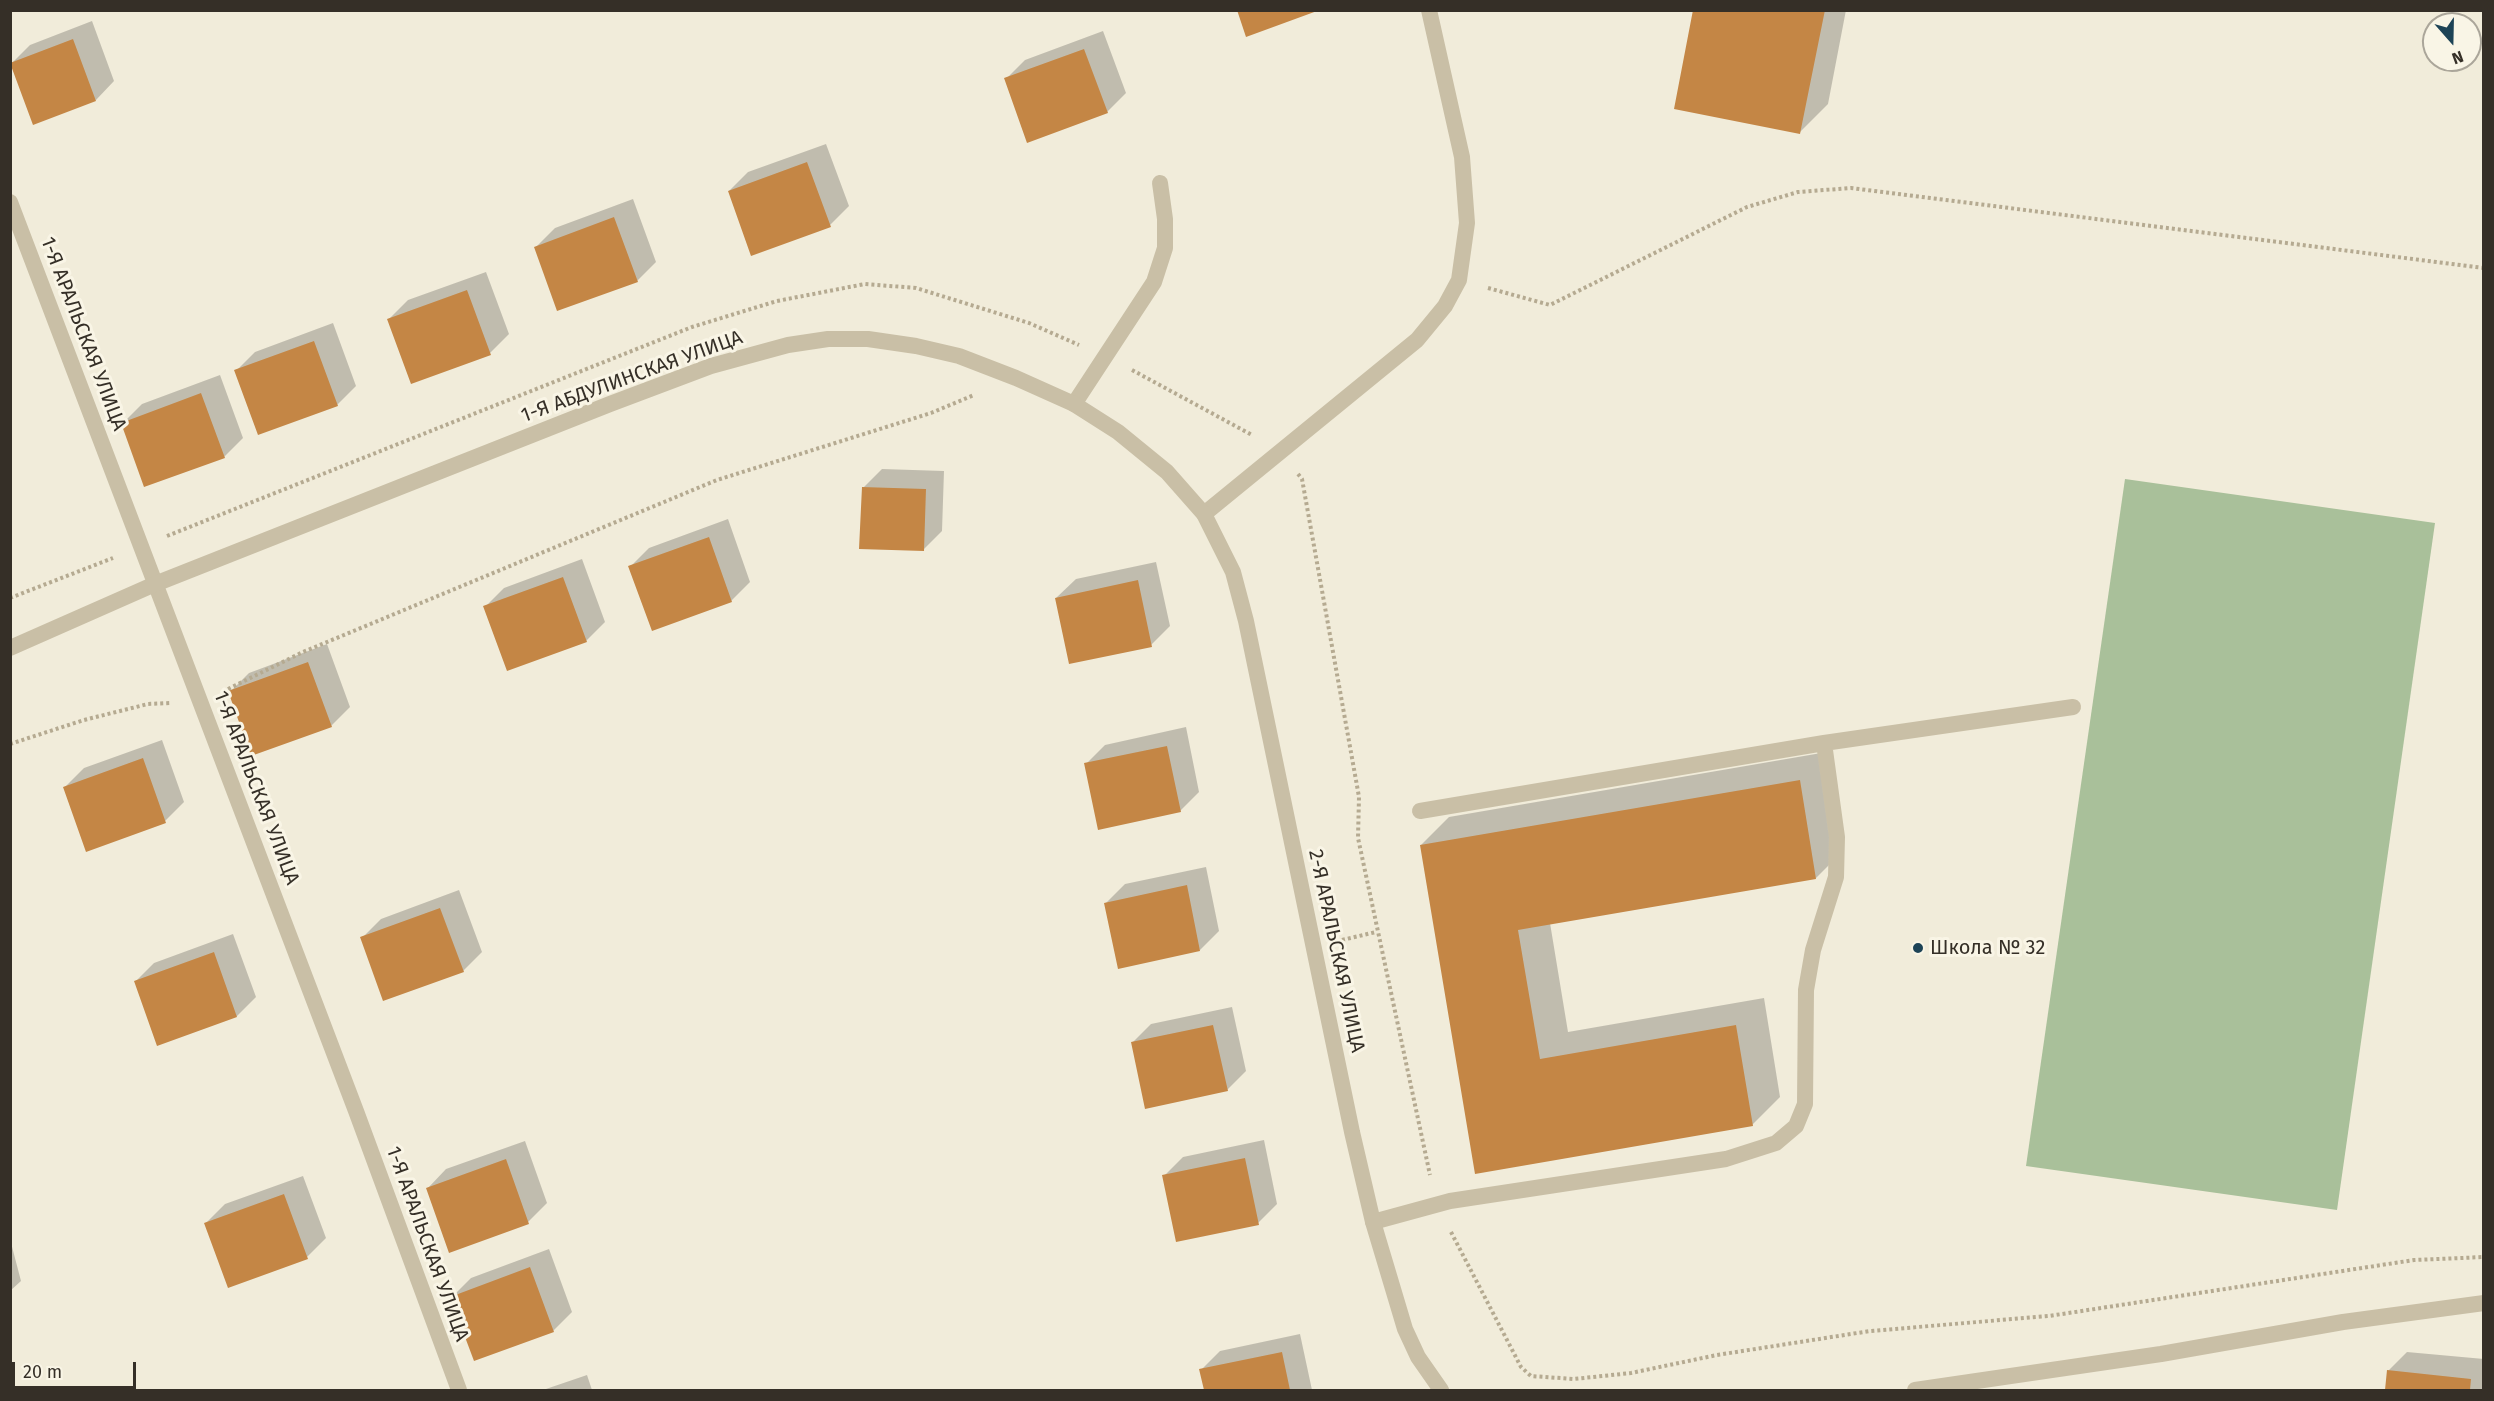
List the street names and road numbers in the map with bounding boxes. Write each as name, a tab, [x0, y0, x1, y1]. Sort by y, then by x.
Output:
street label: 1-Я АРАЛЬСКАЯ УЛИЦА	[35, 234, 131, 434]
street label: 1-Я АБДУЛИНСКАЯ УЛИЦА	[518, 326, 746, 428]
street label: 1-Я АРАЛЬСКАЯ УЛИЦА	[208, 688, 304, 888]
street label: 2-Я АРАЛЬСКАЯ УЛИЦА	[1303, 847, 1369, 1055]
street label: 1-Я АРАЛЬСКАЯ УЛИЦА	[381, 1143, 473, 1345]

